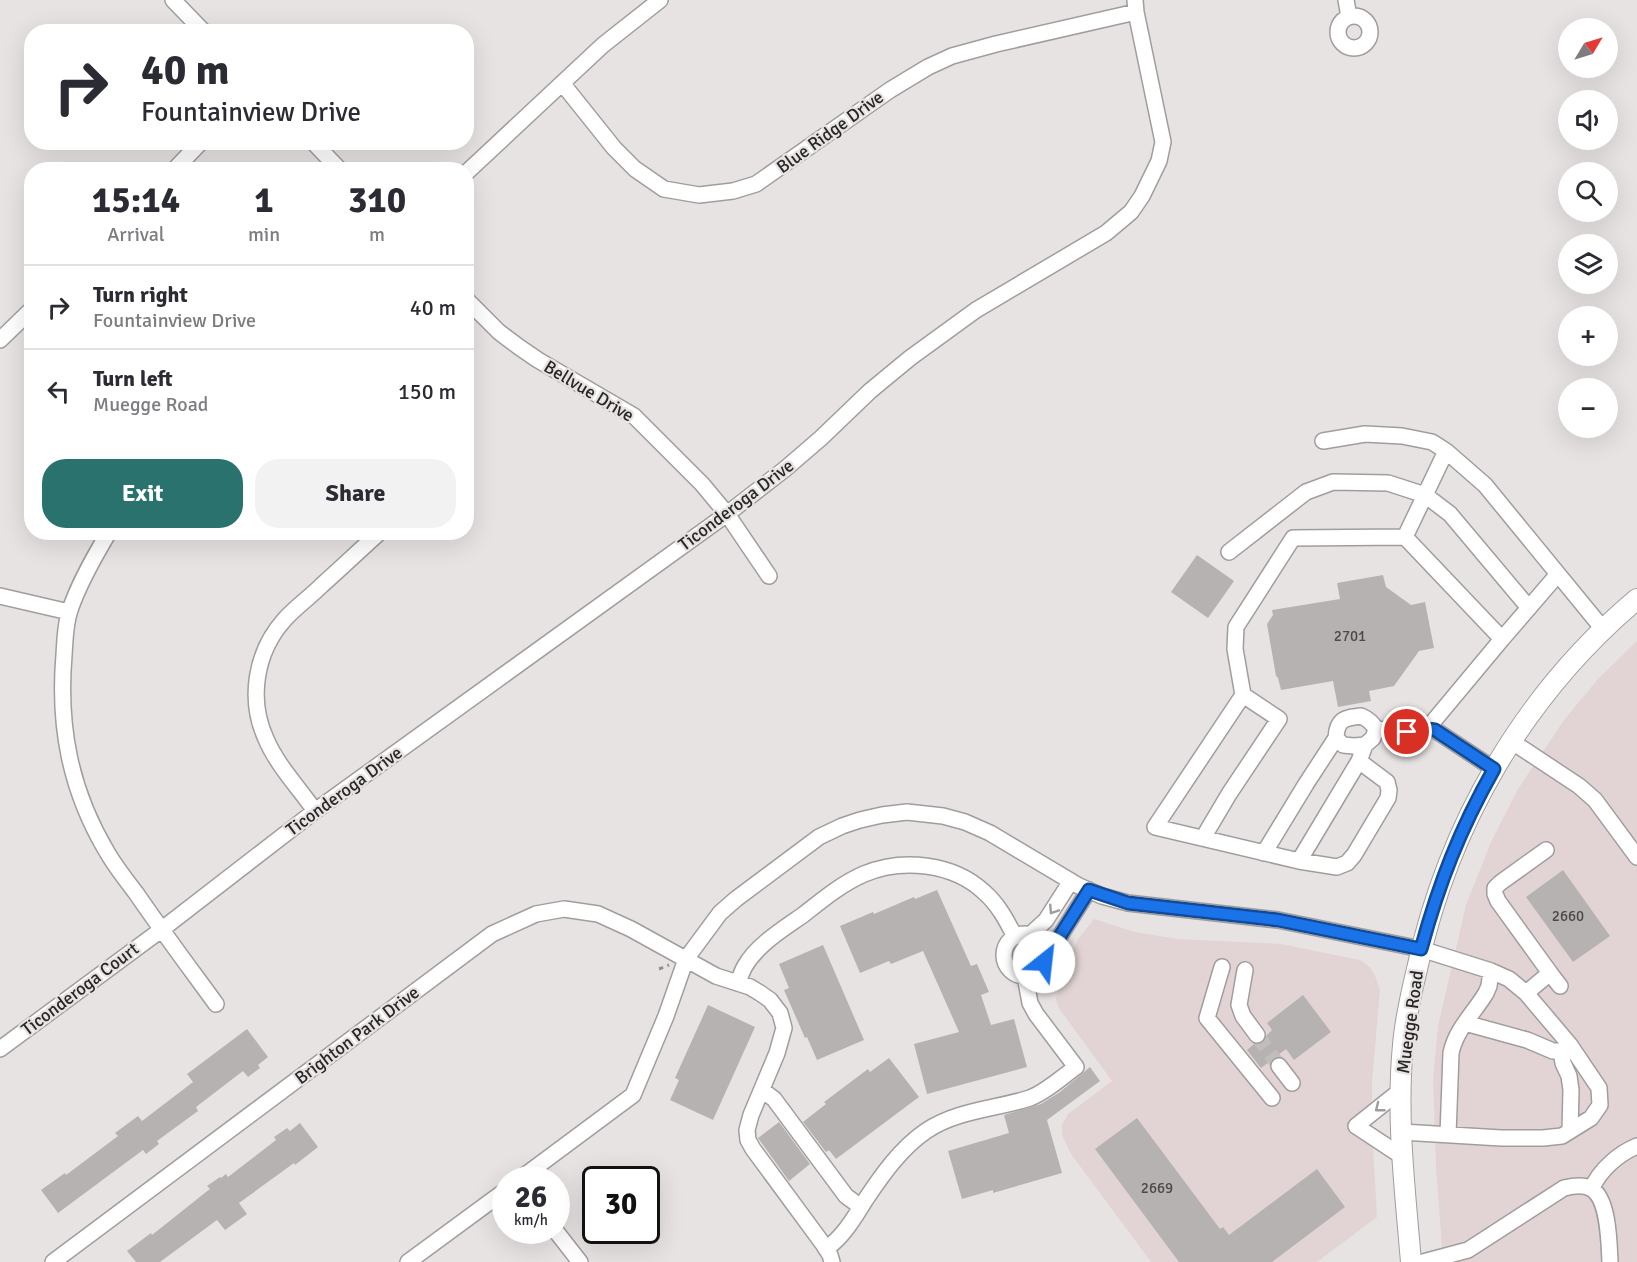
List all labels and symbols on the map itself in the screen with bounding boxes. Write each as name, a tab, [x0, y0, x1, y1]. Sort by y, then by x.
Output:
north arrow	[1558, 18, 1618, 78]
street label: Blue Ridge Drive	[772, 86, 888, 178]
street label: Bellvue Drive	[540, 355, 638, 427]
street label: Ticonderoga Drive	[674, 455, 798, 555]
house number: 2701	[1334, 627, 1366, 645]
pin	[1381, 706, 1432, 757]
street label: Ticonderoga Drive	[282, 741, 406, 841]
one-way arrow	[1048, 904, 1060, 914]
house number: 2660	[1552, 907, 1584, 925]
position arrow	[1012, 930, 1076, 994]
street label: Ticonderoga Court	[17, 938, 143, 1040]
street label: Muegge Road	[1392, 969, 1428, 1075]
street label: Brighton Park Drive	[291, 981, 423, 1089]
one-way arrow	[1375, 1100, 1386, 1111]
speed limit sign: 30	[582, 1166, 660, 1244]
house number: 2669	[1141, 1179, 1173, 1197]

